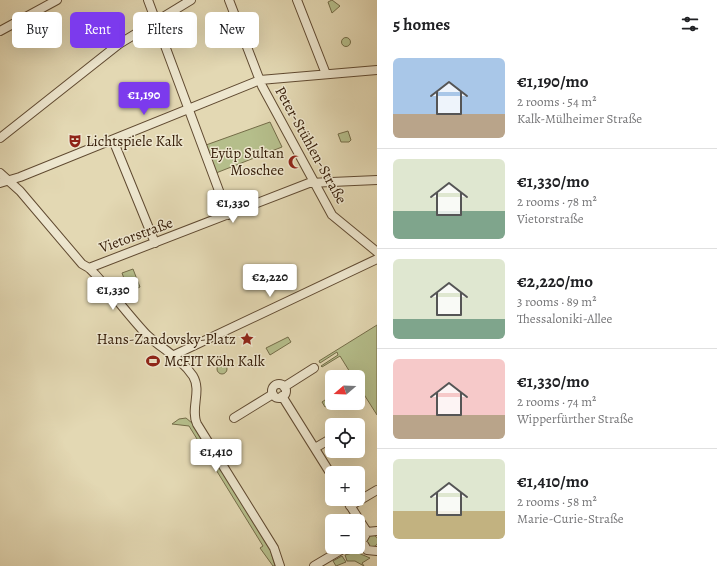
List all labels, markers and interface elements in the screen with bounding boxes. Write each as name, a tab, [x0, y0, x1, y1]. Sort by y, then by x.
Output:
chip: Buy	[12, 12, 62, 48]
chip: Rent	[70, 12, 125, 48]
chip: Filters	[133, 12, 197, 48]
chip: New	[205, 12, 259, 48]
text: 5 homes	[393, 13, 450, 36]
icon: filters	[679, 13, 701, 35]
text: €1,190/mo	[517, 70, 589, 93]
icon: home	[425, 74, 473, 122]
pin: €1,190	[111, 82, 177, 116]
street label: Peter-Stühlen-Straße	[270, 83, 352, 208]
text: €1,190	[128, 86, 160, 103]
text: 2 rooms · 54 m²	[517, 93, 596, 110]
text: Kalk-Mülheimer Straße	[517, 110, 642, 127]
place label: Lichtspiele Kalk	[86, 131, 183, 151]
theatre icon: Lichtspiele Kalk	[67, 133, 83, 149]
place label: Eyüp Sultan Moschee	[210, 143, 284, 180]
mosque icon: Eyüp Sultan Moschee	[287, 154, 303, 170]
text: €1,330/mo	[517, 170, 589, 193]
icon: home	[425, 175, 473, 223]
pin: €1,330	[200, 190, 266, 224]
text: 2 rooms · 78 m²	[517, 193, 597, 210]
text: €1,330	[216, 194, 250, 211]
text: Vietorstraße	[517, 210, 584, 227]
street label: Vietorstraße	[96, 212, 176, 258]
pin: €2,220	[237, 264, 303, 298]
text: €2,220	[252, 268, 288, 285]
text: €2,220/mo	[517, 270, 593, 293]
icon: home	[425, 275, 473, 323]
pin: €1,330	[80, 277, 146, 311]
text: €1,330	[96, 281, 130, 298]
text: 3 rooms · 89 m²	[517, 293, 596, 310]
text: Thessaloniki-Allee	[517, 310, 612, 327]
place label: Hans-Zandovsky-Platz	[97, 329, 236, 349]
place icon: Hans-Zandovsky-Platz	[239, 331, 255, 347]
place label: McFIT Köln Kalk	[164, 351, 265, 371]
sports icon: McFIT Köln Kalk	[145, 353, 161, 369]
north arrow	[325, 370, 365, 410]
map controls	[325, 370, 365, 554]
text: €1,330/mo	[517, 370, 589, 393]
icon: home	[425, 375, 473, 423]
text: 2 rooms · 74 m²	[517, 393, 596, 410]
text: Wipperfürther Straße	[517, 410, 633, 427]
button: locate	[325, 418, 365, 458]
pin: €1,410	[183, 439, 249, 473]
text: €1,410	[200, 443, 232, 460]
button: +	[325, 466, 365, 506]
text: €1,410/mo	[517, 470, 589, 493]
icon: home	[425, 475, 473, 523]
text: 2 rooms · 58 m²	[517, 493, 597, 510]
text: Marie-Curie-Straße	[517, 510, 624, 527]
button: −	[325, 514, 365, 554]

